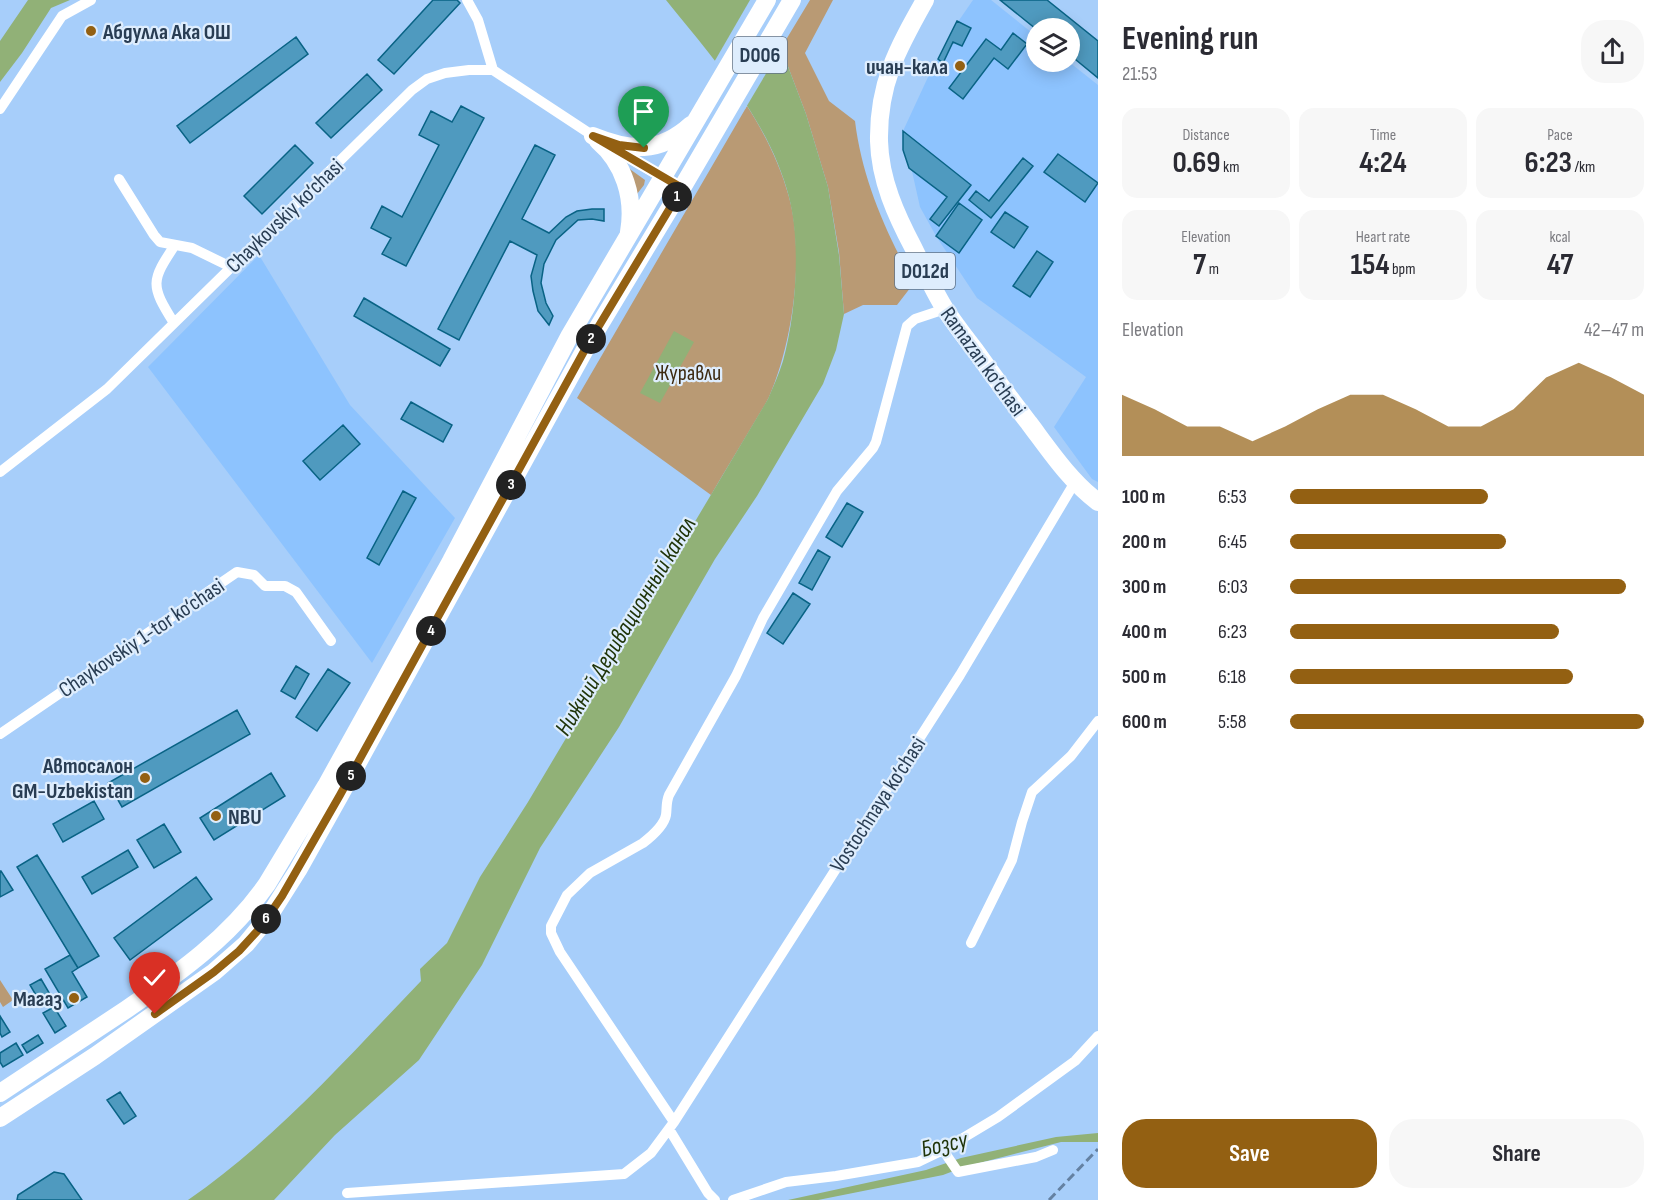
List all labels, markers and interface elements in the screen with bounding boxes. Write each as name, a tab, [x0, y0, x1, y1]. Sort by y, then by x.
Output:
map controls	[1026, 18, 1080, 72]
button: layers	[1026, 18, 1080, 72]
place label: Абдулла Ака ОШ	[102, 19, 231, 46]
text: Evening run	[1122, 19, 1258, 59]
button: share	[1581, 20, 1644, 83]
marker: Абдулла Ака ОШ	[84, 24, 98, 38]
road number: D006	[733, 37, 787, 73]
place label: ичан-кала	[866, 54, 948, 81]
marker: ичан-кала	[953, 59, 967, 73]
text: 21:53	[1122, 62, 1157, 86]
pin	[618, 86, 669, 148]
icon: arrive	[627, 95, 660, 128]
text: Distance	[1182, 126, 1230, 145]
text: Time	[1370, 126, 1396, 145]
text: Pace	[1547, 126, 1573, 145]
text: 0.69	[1173, 145, 1221, 181]
text: 4:24	[1359, 145, 1407, 181]
text: 6:23	[1525, 145, 1572, 181]
street label: Chaykovskiy ko‘chasi	[221, 153, 349, 279]
text: km	[1221, 158, 1240, 177]
text: /km	[1572, 158, 1595, 177]
pin: 1	[662, 182, 692, 212]
text: 1	[674, 187, 680, 206]
text: Elevation	[1181, 228, 1231, 247]
text: Heart rate	[1356, 228, 1410, 247]
text: kcal	[1549, 228, 1571, 247]
text: 7	[1193, 247, 1206, 283]
text: 154	[1350, 247, 1389, 283]
text: 47	[1547, 247, 1573, 283]
road number: D012d	[895, 253, 955, 289]
text: m	[1206, 260, 1219, 279]
text: bpm	[1389, 260, 1416, 279]
street label: Ramazan ko‘chasi	[934, 302, 1031, 422]
text: Elevation	[1122, 318, 1184, 342]
text: 42–47 m	[1584, 318, 1644, 342]
pin: 2	[576, 324, 606, 354]
text: 2	[587, 329, 595, 348]
park label: Журавли	[655, 360, 721, 387]
pin: 3	[496, 470, 526, 500]
text: 3	[507, 475, 515, 494]
text: 100 m	[1122, 485, 1165, 509]
text: 6:53	[1218, 485, 1247, 509]
water label: Нижний Деривационный канал	[549, 512, 702, 741]
text: 200 m	[1122, 530, 1166, 554]
text: 6:45	[1218, 530, 1247, 554]
street label: Chaykovskiy 1-tor ko‘chasi	[54, 573, 230, 704]
text: 300 m	[1122, 575, 1166, 599]
text: 6:03	[1218, 575, 1248, 599]
pin: 4	[416, 616, 446, 646]
text: 400 m	[1122, 620, 1167, 644]
text: 6:23	[1218, 620, 1247, 644]
text: 4	[427, 621, 435, 640]
text: 500 m	[1122, 665, 1166, 689]
text: 6:18	[1218, 665, 1246, 689]
text: 600 m	[1122, 710, 1167, 734]
text: 5:58	[1218, 710, 1247, 734]
street label: Vostochnaya ko‘chasi	[824, 732, 932, 878]
place label: Автосалон GM-Uzbekistan	[12, 753, 133, 805]
pin: 5	[336, 761, 366, 791]
text: 5	[347, 766, 355, 785]
marker: Автосалон GM-Uzbekistan	[138, 771, 152, 785]
place label: NBU	[228, 804, 262, 831]
marker: NBU	[209, 809, 223, 823]
pin: 6	[251, 904, 281, 934]
text: 6	[262, 909, 270, 928]
pin	[129, 952, 180, 1014]
icon: check	[138, 961, 171, 994]
place label: Магаз	[13, 986, 62, 1013]
marker: Магаз	[67, 991, 81, 1005]
button: Save	[1122, 1119, 1377, 1188]
button: Share	[1389, 1119, 1644, 1188]
water label: Бозсу	[918, 1125, 971, 1164]

